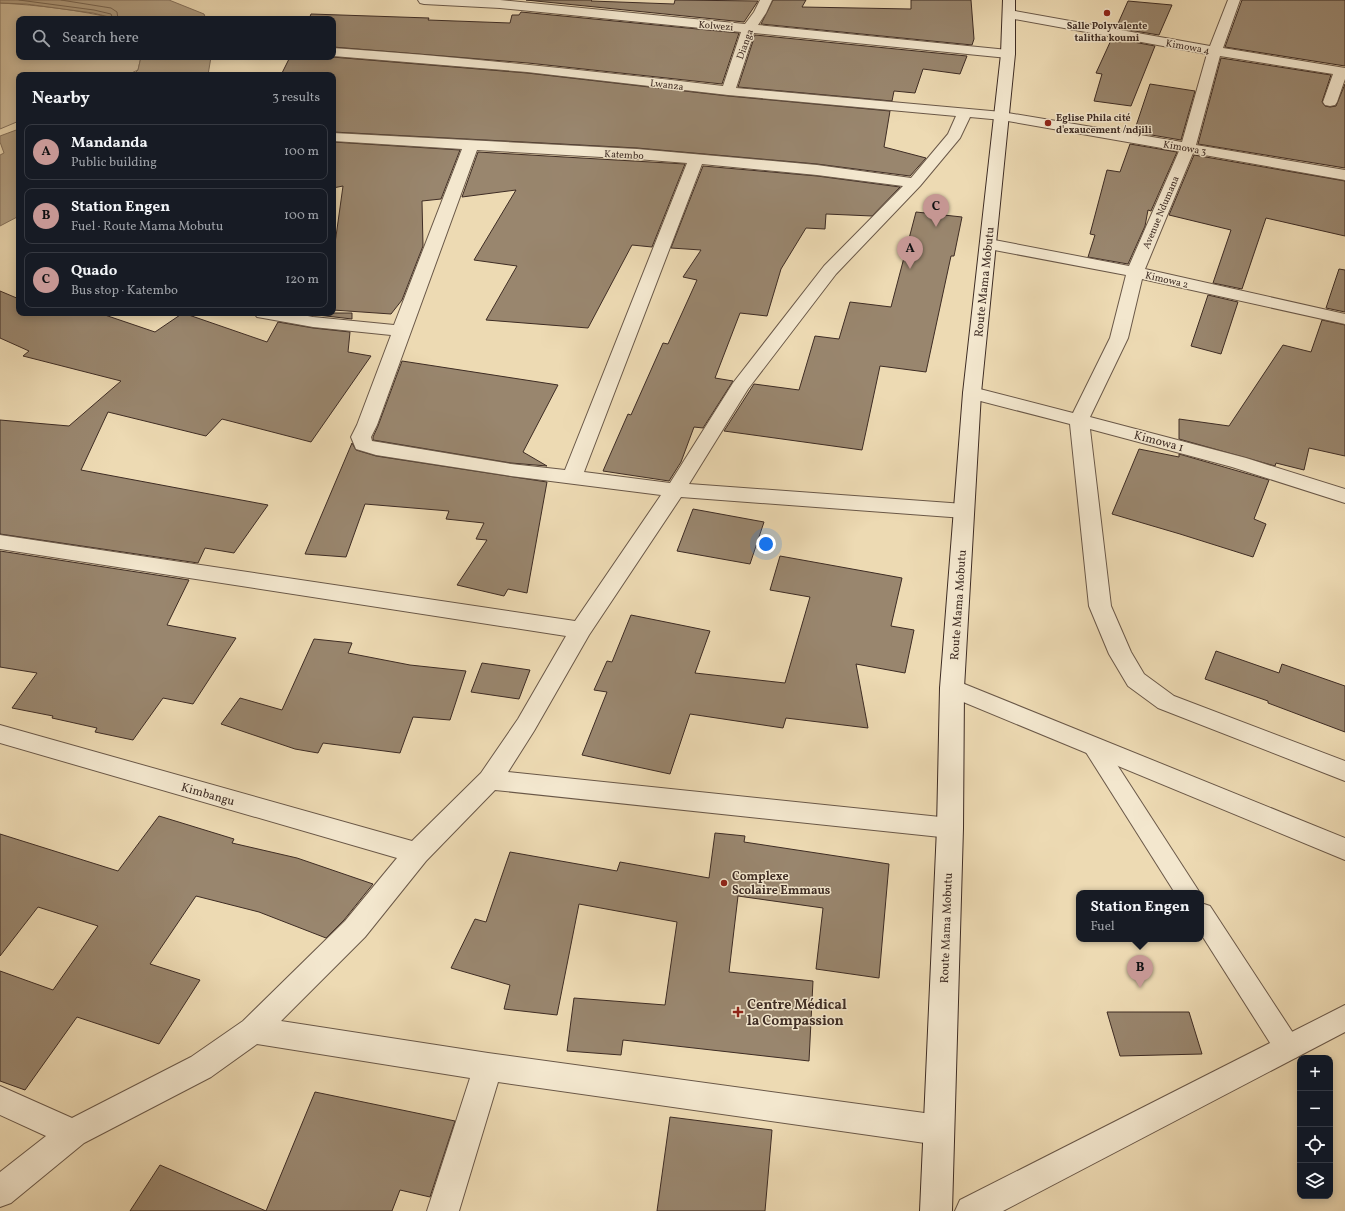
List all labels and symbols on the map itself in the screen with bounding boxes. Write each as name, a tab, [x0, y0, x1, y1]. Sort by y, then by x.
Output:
marker: Salle Polyvalente talitha koumi	[1102, 8, 1112, 18]
street label: Kolwezi	[698, 17, 734, 34]
place label: Salle Polyvalente talitha koumi	[1067, 19, 1147, 45]
street label: Dianga	[733, 27, 757, 61]
street label: Kimowa 4	[1165, 36, 1211, 58]
street label: Lwanza	[649, 76, 684, 94]
place label: Eglise Phila cité d'exaucement /ndjili	[1056, 111, 1152, 137]
marker: Eglise Phila cité d'exaucement /ndjili	[1043, 118, 1053, 128]
street label: Kimowa 3	[1162, 137, 1208, 159]
street label: Katembo	[604, 147, 644, 163]
street label: Avenue Ndumana	[1139, 174, 1183, 251]
pin: C	[923, 194, 949, 227]
street label: Route Mama Mobutu	[971, 226, 999, 338]
pin: A	[897, 236, 923, 269]
street label: Kimowa 2	[1144, 268, 1190, 292]
street label: Kimowa 1	[1132, 428, 1185, 456]
your location	[756, 534, 776, 554]
street label: Route Mama Mobutu	[947, 549, 971, 661]
street label: Kimbangu	[179, 780, 237, 810]
place label: Complexe Scolaire Emmaus	[732, 869, 831, 899]
street label: Route Mama Mobutu	[937, 872, 957, 984]
marker: Complexe Scolaire Emmaus	[719, 878, 729, 888]
pin: B	[1127, 955, 1153, 988]
place label: Centre Médical la Compassion	[747, 996, 847, 1031]
marker: Centre Médical la Compassion	[732, 1006, 744, 1018]

